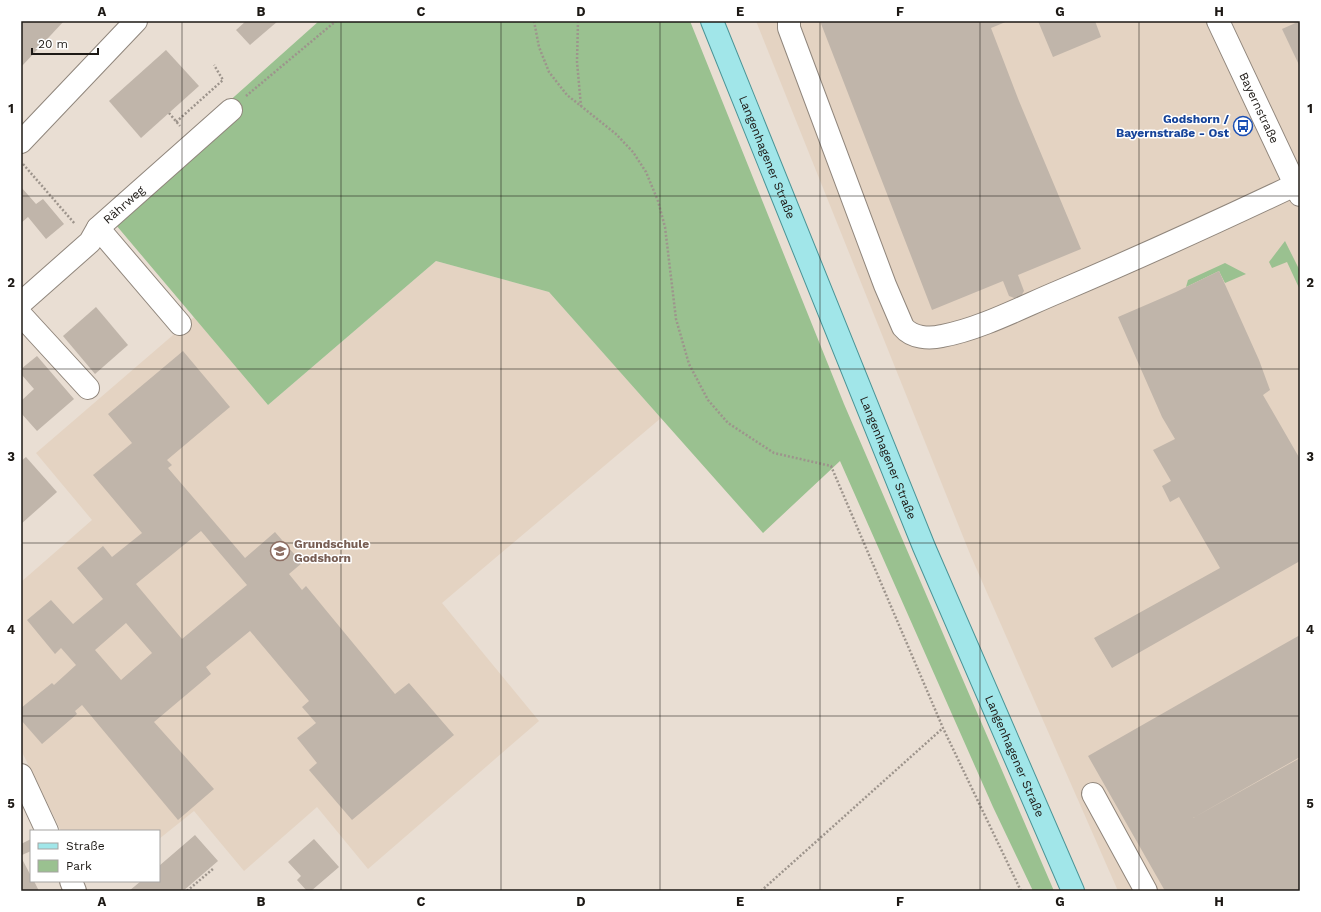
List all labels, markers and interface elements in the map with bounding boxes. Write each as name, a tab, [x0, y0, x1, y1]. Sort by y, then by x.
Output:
text: A	[98, 4, 107, 19]
text: B	[257, 4, 266, 19]
text: C	[417, 4, 426, 19]
text: D	[576, 4, 586, 19]
text: E	[736, 4, 744, 19]
text: F	[896, 4, 904, 19]
text: G	[1055, 4, 1065, 19]
text: H	[1214, 4, 1224, 19]
scale bar	[32, 30, 98, 56]
text: 20 m	[38, 37, 68, 51]
street label: Bayernstraße	[1236, 70, 1282, 146]
street label: Langenhagener Straße	[736, 94, 798, 221]
text: 1	[8, 101, 14, 116]
text: 1	[1307, 101, 1313, 116]
place label: Godshorn / Bayernstraße - Ost	[1116, 112, 1230, 140]
bus stop icon: Godshorn / Bayernstraße - Ost	[1232, 115, 1254, 137]
street label: Rährweg	[101, 183, 148, 227]
text: 2	[7, 275, 15, 290]
text: 2	[1306, 275, 1314, 290]
street label: Langenhagener Straße	[857, 394, 919, 521]
text: 3	[7, 449, 15, 464]
text: 3	[1306, 449, 1314, 464]
place label: Grundschule Godshorn	[294, 537, 369, 565]
school or university icon: Grundschule Godshorn	[269, 540, 291, 562]
text: 4	[7, 622, 16, 637]
text: 4	[1306, 622, 1315, 637]
street label: Langenhagener Straße	[982, 693, 1047, 819]
text: 5	[7, 796, 15, 811]
text: 5	[1306, 796, 1314, 811]
legend	[30, 830, 160, 882]
text: Straße	[66, 839, 105, 853]
text: Park	[66, 859, 92, 873]
text: A	[98, 894, 107, 909]
text: B	[257, 894, 266, 909]
text: C	[417, 894, 426, 909]
text: D	[576, 894, 586, 909]
text: E	[736, 894, 744, 909]
text: F	[896, 894, 904, 909]
text: G	[1055, 894, 1065, 909]
text: H	[1214, 894, 1224, 909]

